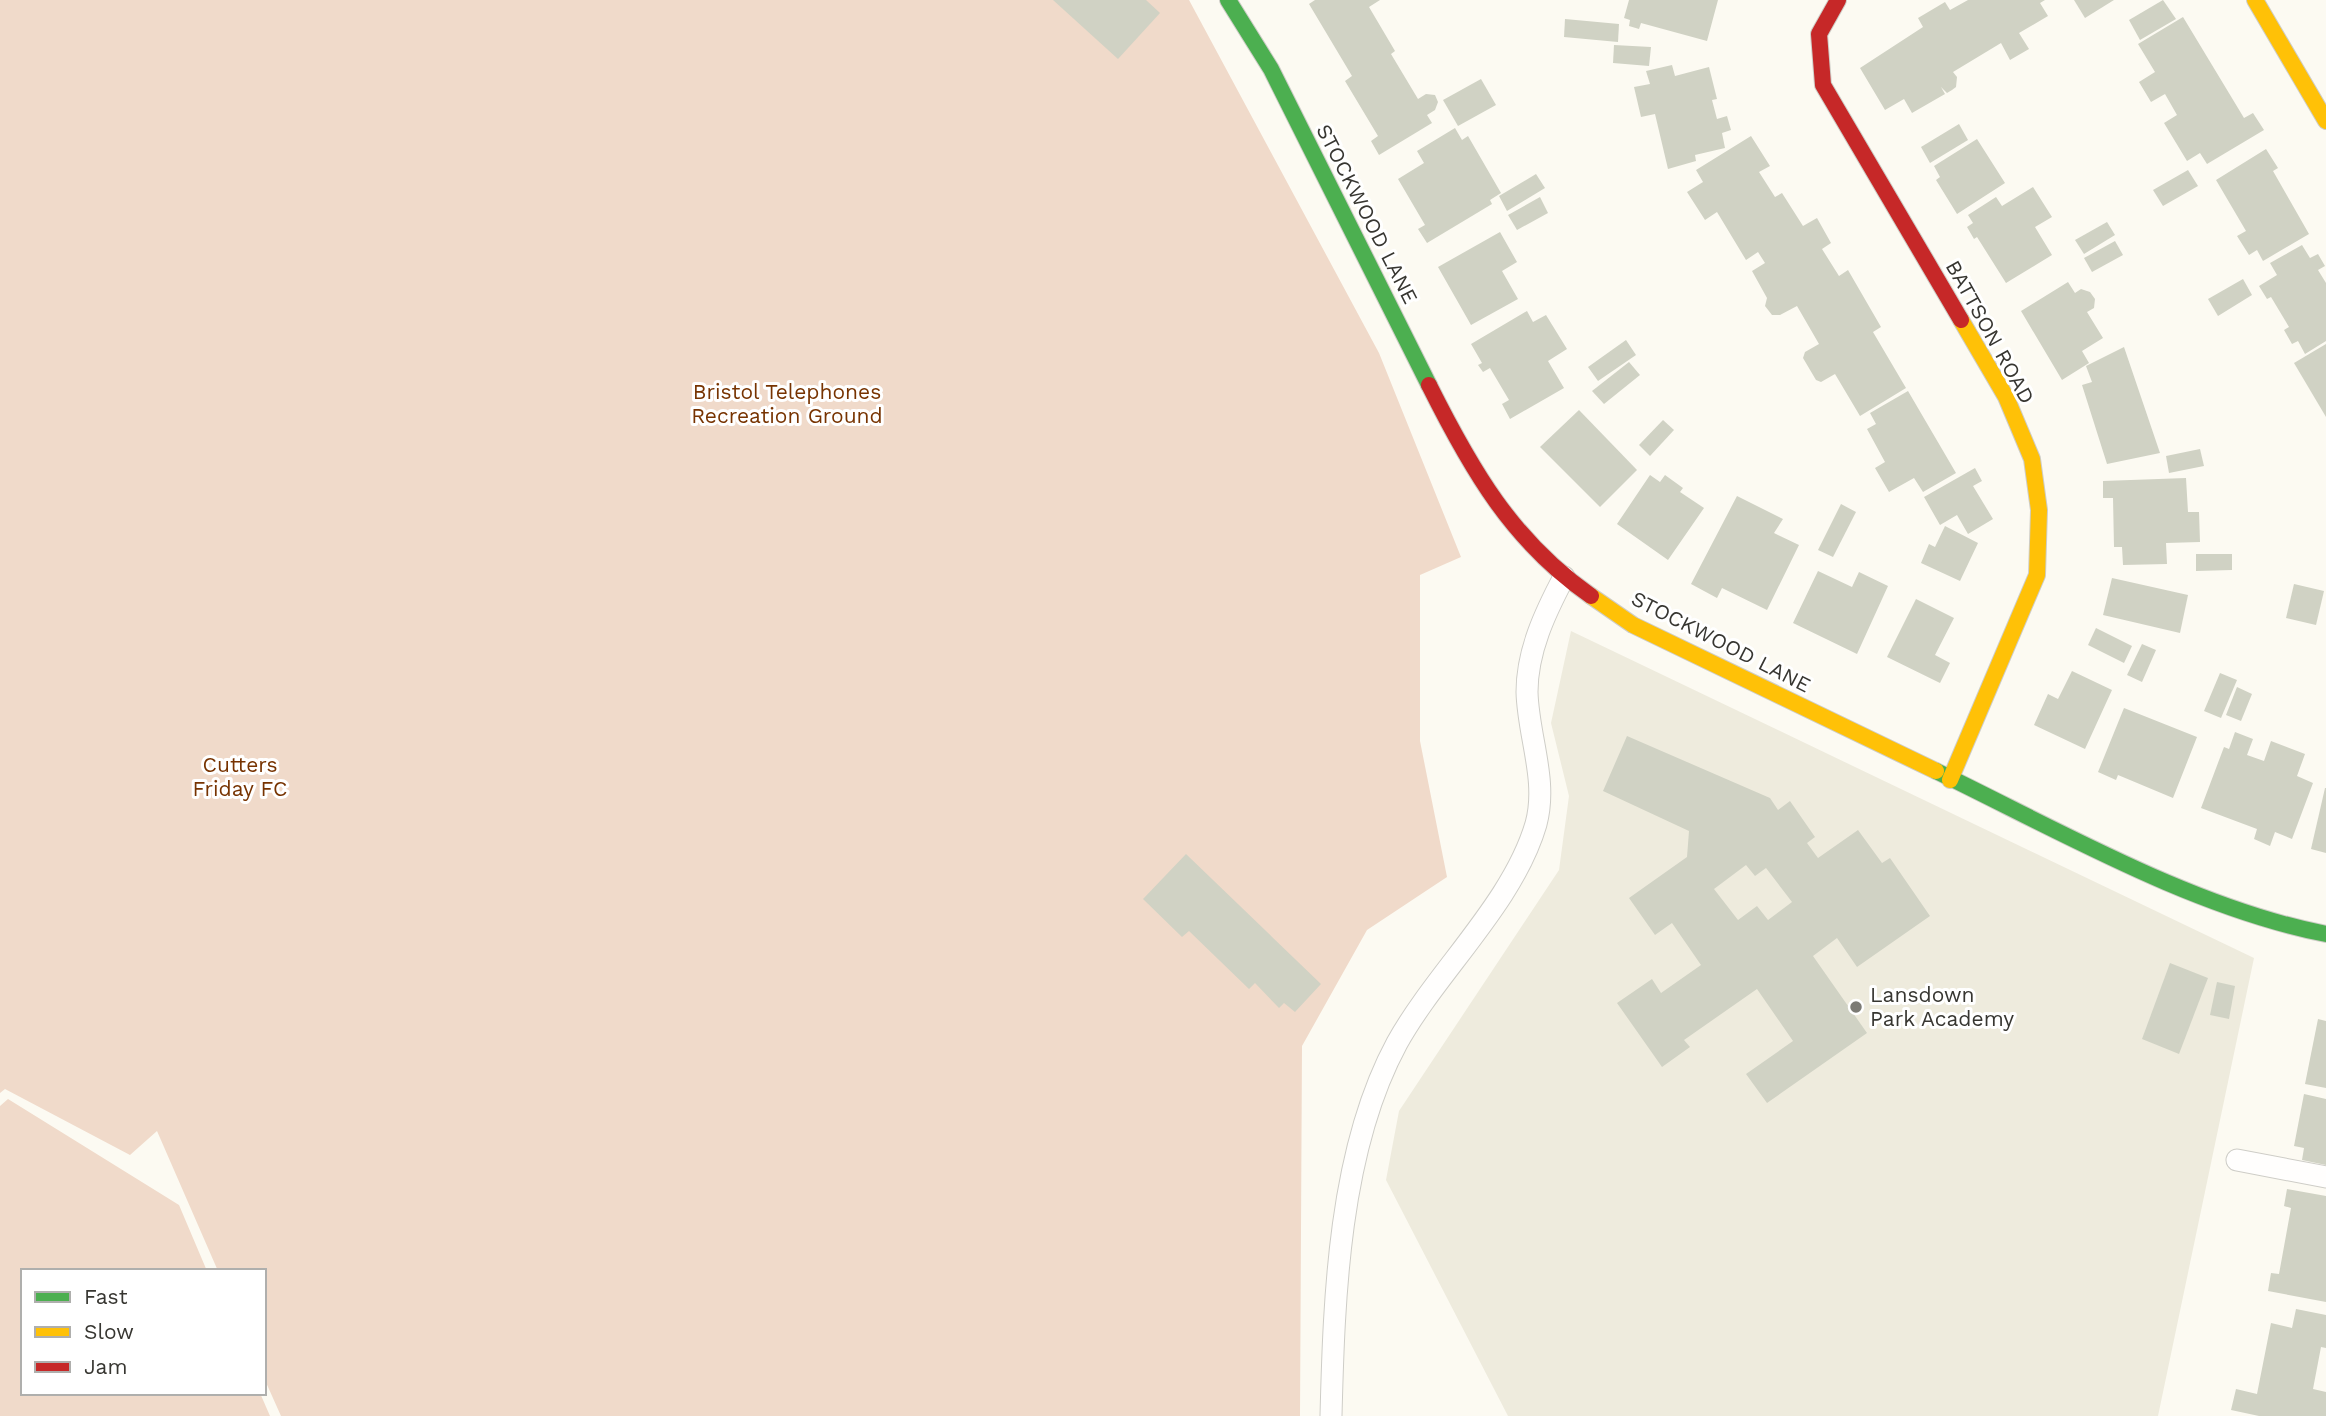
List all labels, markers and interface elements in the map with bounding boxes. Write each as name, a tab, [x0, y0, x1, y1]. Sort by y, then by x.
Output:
street label: STOCKWOOD LANE	[1311, 120, 1424, 308]
street label: BATTSON ROAD	[1941, 256, 2040, 408]
park label: Bristol Telephones Recreation Ground	[691, 379, 883, 428]
street label: STOCKWOOD LANE	[1627, 585, 1815, 698]
park label: Cutters Friday FC	[193, 752, 287, 801]
place label: Lansdown Park Academy	[1870, 982, 2014, 1031]
marker: Lansdown Park Academy	[1848, 999, 1864, 1015]
legend	[21, 1269, 266, 1395]
text: Fast	[84, 1284, 128, 1309]
text: Slow	[84, 1319, 134, 1344]
text: Jam	[84, 1354, 127, 1379]

